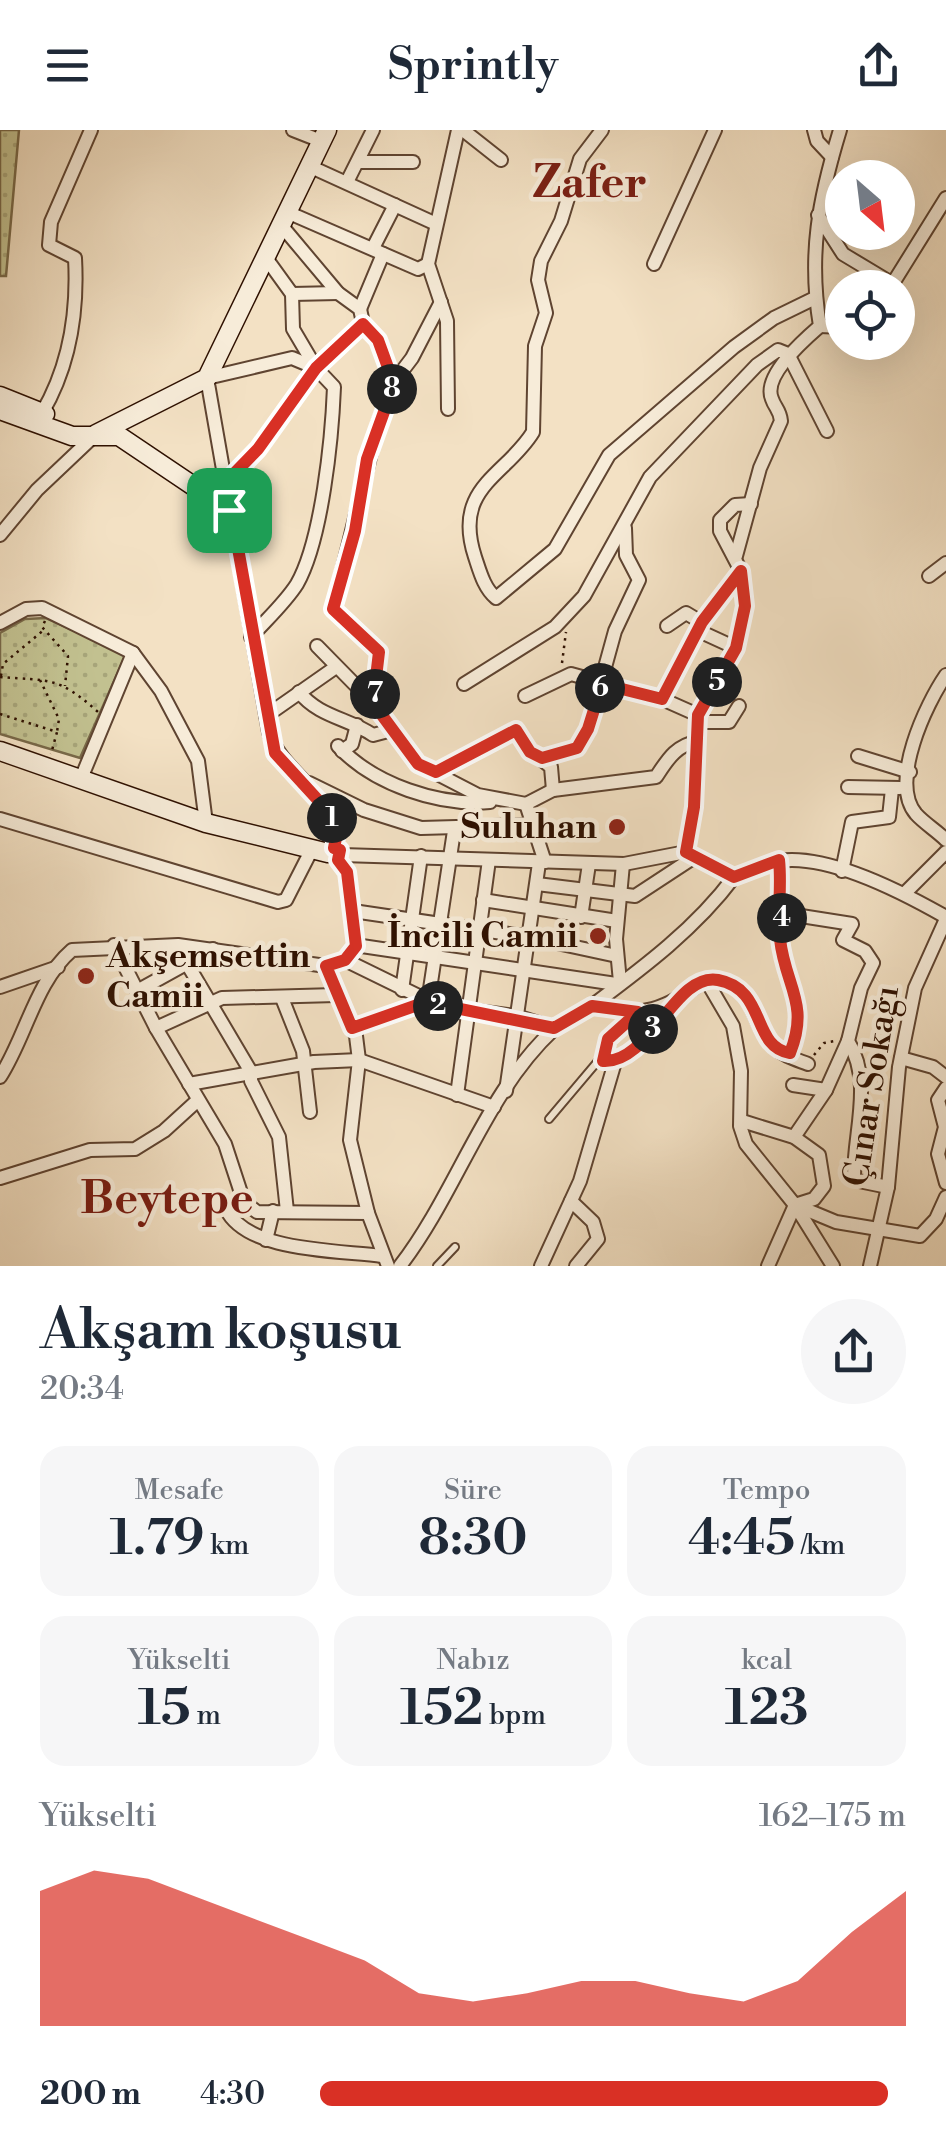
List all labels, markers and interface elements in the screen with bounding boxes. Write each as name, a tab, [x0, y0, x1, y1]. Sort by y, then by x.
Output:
text: Sprintly	[388, 37, 558, 94]
icon: menu	[40, 38, 95, 93]
icon: share	[851, 38, 906, 93]
district label: Zafer	[533, 155, 647, 212]
north arrow	[825, 160, 915, 250]
map controls	[825, 160, 915, 360]
button: locate	[825, 270, 915, 360]
pin: 8	[367, 364, 417, 414]
text: 8	[383, 371, 401, 406]
pin	[187, 468, 272, 553]
icon: arrive	[202, 483, 257, 538]
pin: 5	[692, 657, 742, 707]
pin: 6	[575, 663, 625, 713]
text: 5	[708, 664, 726, 699]
pin: 7	[350, 669, 400, 719]
text: 6	[591, 670, 609, 705]
text: 7	[367, 676, 383, 711]
pin: 1	[307, 793, 357, 843]
text: 1	[325, 800, 339, 835]
place label: Suluhan	[461, 806, 598, 849]
marker: Suluhan	[606, 816, 628, 838]
pin: 4	[757, 893, 807, 943]
text: 4	[773, 900, 791, 935]
place label: İncili Camii	[387, 913, 578, 958]
marker: İncili Camii	[587, 925, 609, 947]
place label: Akşemsettin Camii	[105, 935, 311, 1018]
marker: Akşemsettin Camii	[75, 965, 97, 987]
pin: 2	[413, 981, 463, 1031]
street label: Çınar Sokağı	[835, 982, 909, 1190]
text: 2	[429, 988, 447, 1023]
pin: 3	[628, 1004, 678, 1054]
text: 3	[645, 1011, 661, 1046]
district label: Beytepe	[80, 1171, 254, 1228]
text: Akşam koşusu	[40, 1297, 401, 1366]
button: share	[801, 1299, 906, 1404]
text: 20:34	[40, 1369, 124, 1409]
text: Mesafe	[135, 1473, 224, 1508]
text: Süre	[444, 1473, 502, 1508]
text: Tempo	[723, 1473, 810, 1508]
text: 1.79	[109, 1508, 204, 1570]
text: 8:30	[419, 1508, 527, 1570]
text: 4:45	[688, 1508, 795, 1570]
text: km	[204, 1528, 249, 1563]
text: /km	[795, 1528, 845, 1563]
text: Yükselti	[128, 1643, 230, 1678]
text: Nabız	[436, 1643, 510, 1678]
text: kcal	[741, 1643, 792, 1678]
text: 15	[138, 1678, 191, 1740]
text: 152	[400, 1678, 483, 1740]
text: 123	[725, 1678, 809, 1740]
text: m	[191, 1698, 221, 1733]
text: bpm	[483, 1698, 546, 1733]
text: Yükselti	[40, 1796, 157, 1836]
text: 162–175 m	[759, 1796, 906, 1836]
text: 200 m	[40, 2074, 141, 2114]
text: 4:30	[200, 2074, 265, 2114]

